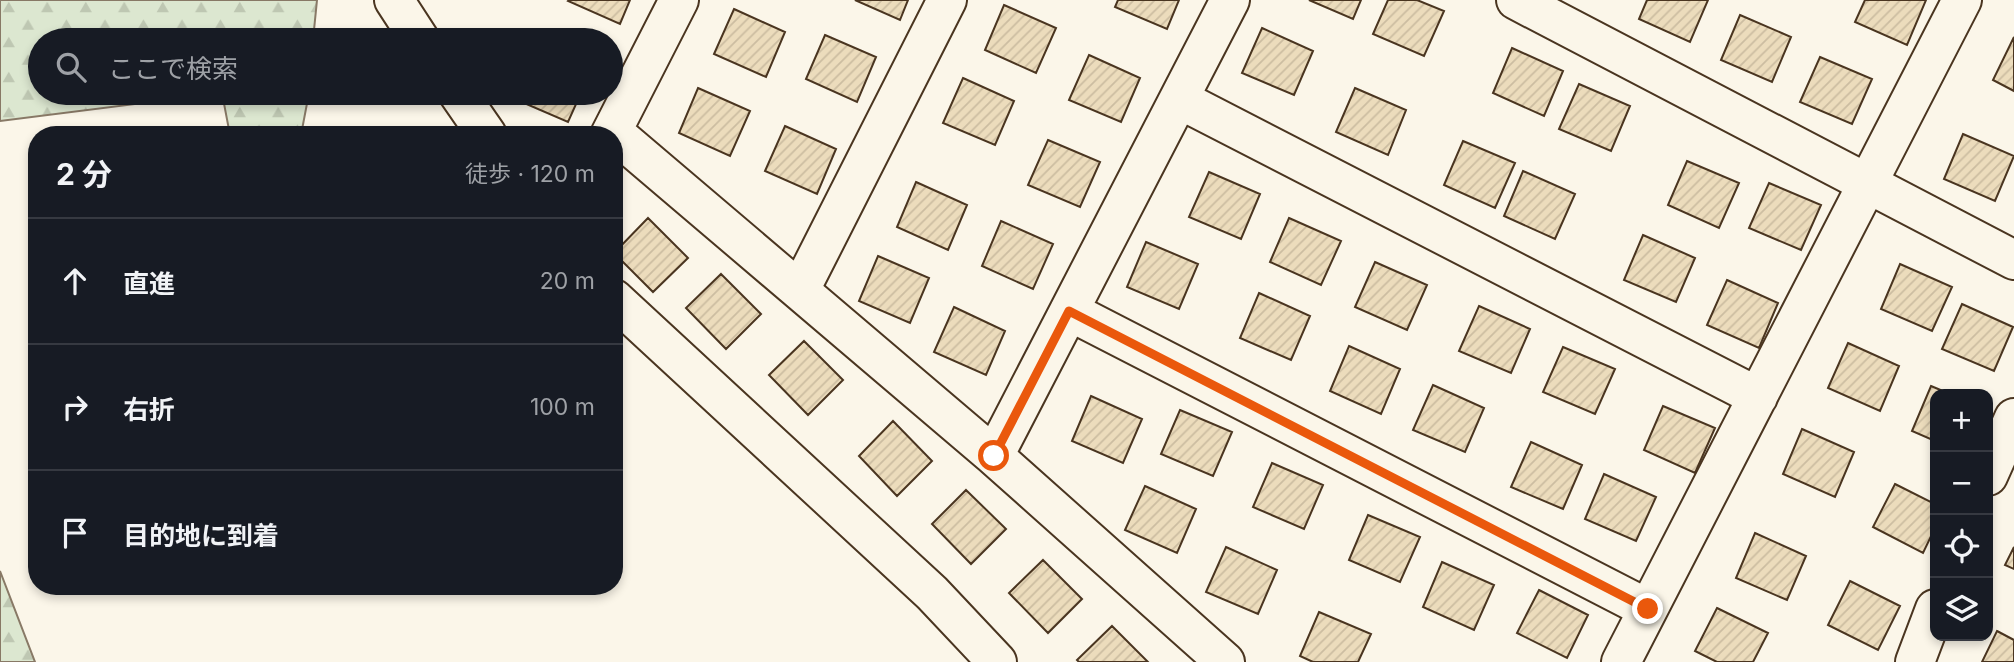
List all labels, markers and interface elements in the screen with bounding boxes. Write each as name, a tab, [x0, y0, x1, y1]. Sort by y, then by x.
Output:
search box	[28, 28, 623, 105]
icon: search	[52, 48, 90, 86]
text: ここで検索	[108, 53, 238, 84]
text: 2 分	[56, 156, 112, 192]
text: 徒歩 · 120 m	[465, 160, 595, 188]
icon: ahead	[56, 262, 94, 300]
text: 20 m	[540, 267, 595, 295]
text: 直進	[123, 268, 175, 299]
icon: right	[56, 388, 94, 426]
map controls	[1930, 389, 1993, 641]
button: +	[1930, 389, 1993, 452]
text: 100 m	[530, 393, 595, 421]
text: 右折	[123, 394, 175, 425]
route start	[978, 440, 1009, 471]
button: −	[1930, 452, 1993, 515]
icon: arrive	[56, 514, 94, 552]
button: locate	[1930, 515, 1993, 578]
text: 目的地に到着	[123, 520, 279, 551]
button: layers	[1930, 578, 1993, 641]
route end	[1632, 593, 1663, 624]

